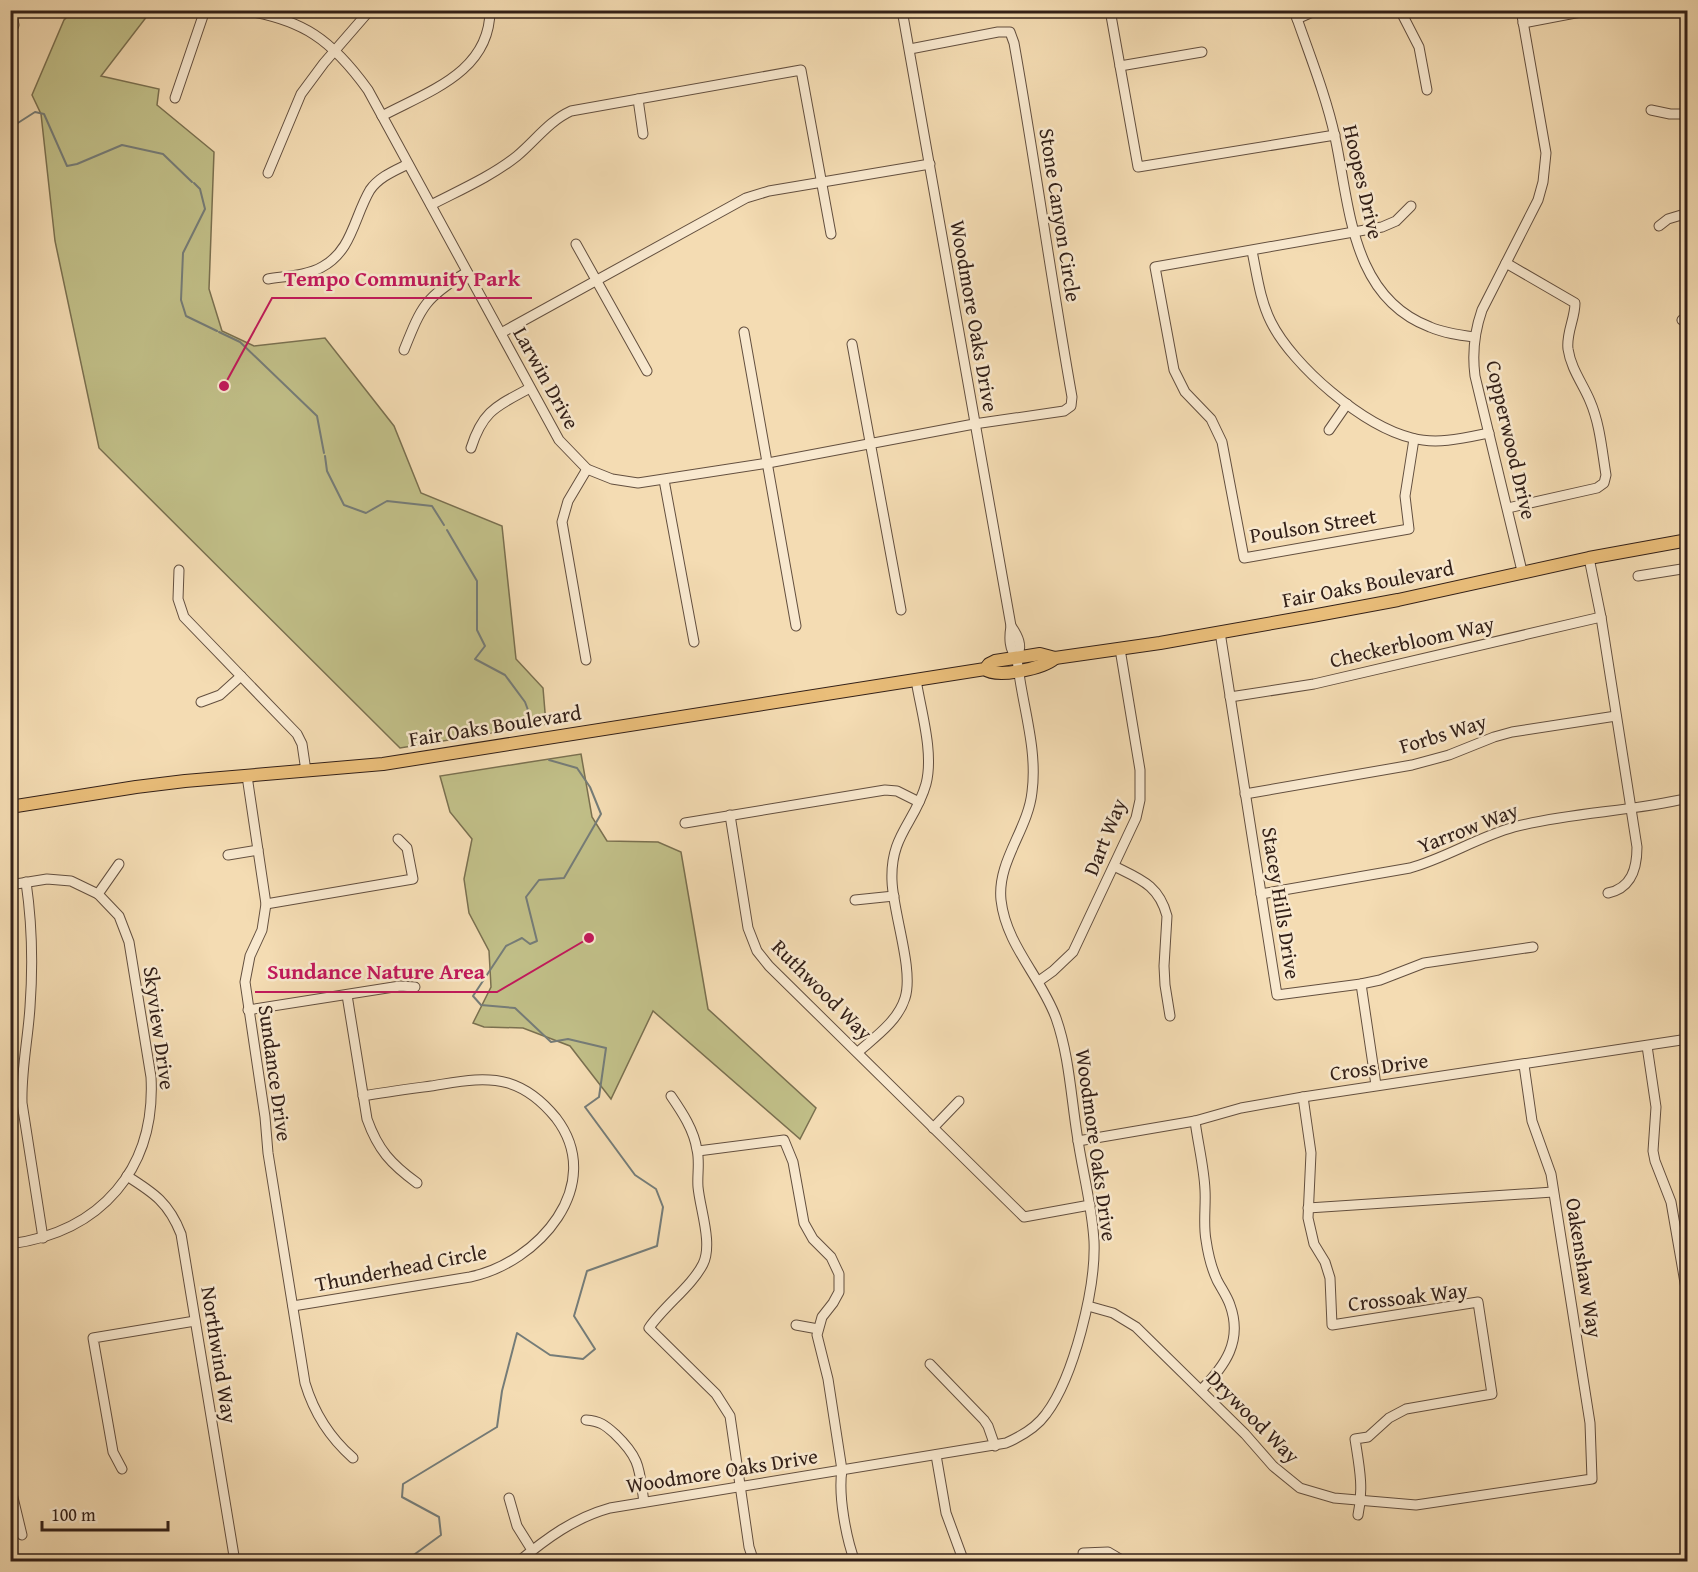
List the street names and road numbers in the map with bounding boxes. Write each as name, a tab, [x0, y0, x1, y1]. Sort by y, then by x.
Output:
street label: Hoopes Drive	[1335, 122, 1392, 242]
street label: Stone Canyon Circle	[1031, 126, 1090, 304]
street label: Woodmore Oaks Drive	[942, 218, 1007, 414]
street label: Larwin Drive	[505, 321, 587, 435]
street label: Copperwood Drive	[1478, 357, 1545, 523]
street label: Poulson Street	[1247, 500, 1379, 551]
street label: Fair Oaks Boulevard	[1279, 552, 1457, 615]
street label: Checkerbloom Way	[1326, 607, 1498, 676]
street label: Fair Oaks Boulevard	[406, 696, 584, 754]
street label: Forbs Way	[1395, 705, 1491, 762]
street label: Dart Way	[1075, 793, 1134, 880]
street label: Yarrow Way	[1413, 794, 1523, 861]
street label: Stacey Hills Drive	[1254, 825, 1309, 981]
street label: Ruthwood Way	[765, 932, 880, 1048]
street label: Skyview Drive	[135, 964, 184, 1092]
street label: Sundance Drive	[251, 1003, 300, 1143]
street label: Cross Drive	[1328, 1044, 1430, 1089]
street label: Woodmore Oaks Drive	[1068, 1047, 1125, 1243]
street label: Oakenshaw Way	[1558, 1196, 1611, 1341]
street label: Thunderhead Circle	[312, 1236, 490, 1299]
street label: Crossoak Way	[1346, 1274, 1470, 1319]
street label: Northwind Way	[193, 1284, 246, 1426]
street label: Drywood Way	[1200, 1363, 1308, 1471]
street label: Woodmore Oaks Drive	[624, 1440, 820, 1501]

